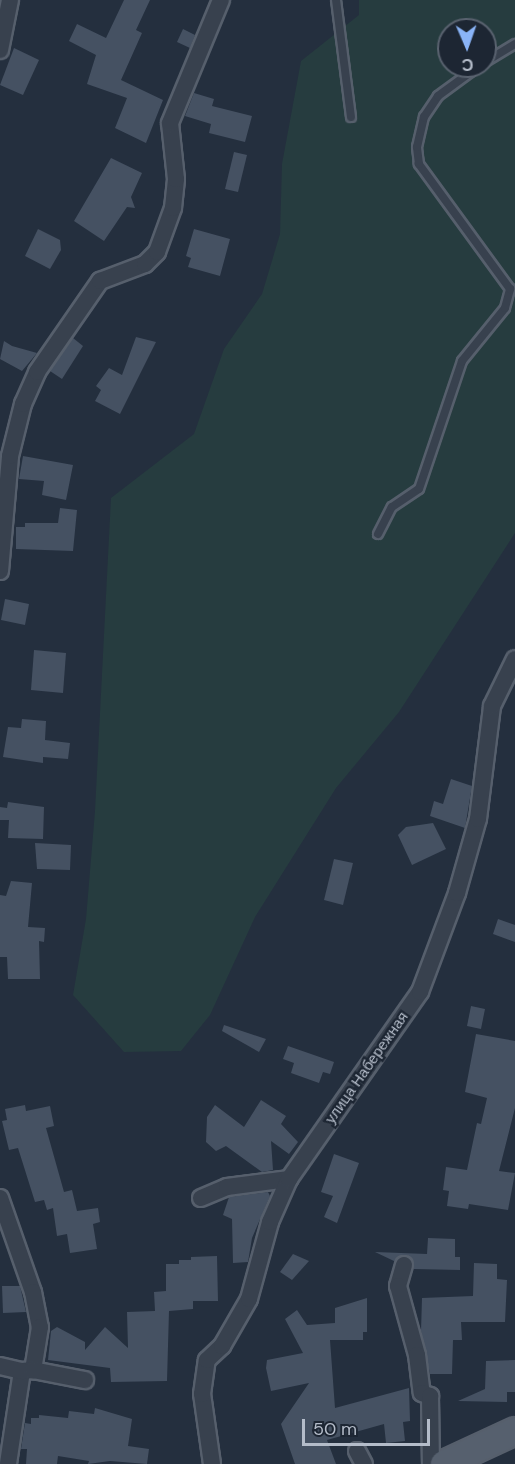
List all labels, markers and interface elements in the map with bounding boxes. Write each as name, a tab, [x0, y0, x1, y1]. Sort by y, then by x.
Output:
north arrow	[437, 18, 497, 78]
text: С	[461, 54, 474, 75]
street label: улица Набережная	[322, 1009, 412, 1127]
scale bar	[305, 1407, 432, 1445]
text: 50 m	[313, 1417, 357, 1441]

